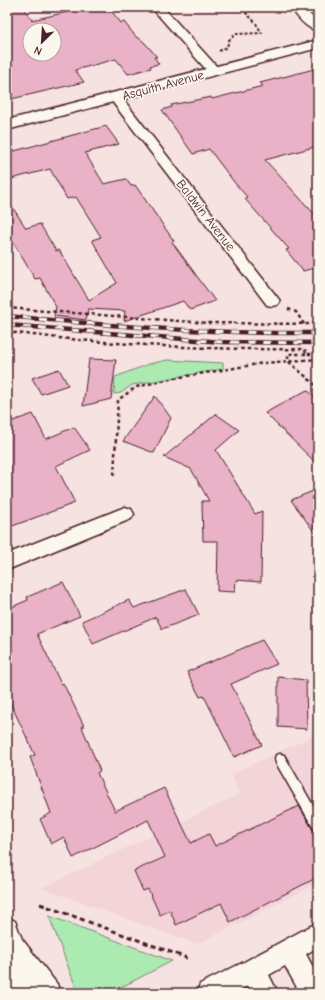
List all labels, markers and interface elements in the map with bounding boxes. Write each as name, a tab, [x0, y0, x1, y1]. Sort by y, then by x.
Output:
north arrow	[22, 22, 62, 62]
text: N	[32, 43, 44, 58]
street label: Asquith Avenue	[121, 67, 206, 103]
street label: Baldwin Avenue	[174, 176, 239, 254]

